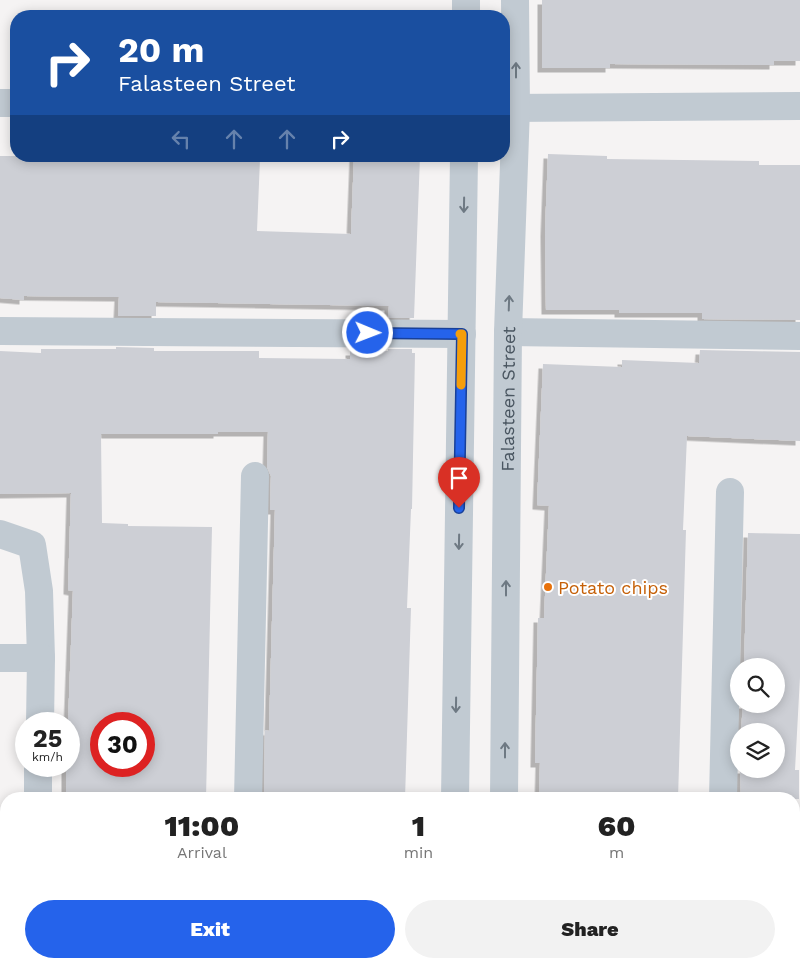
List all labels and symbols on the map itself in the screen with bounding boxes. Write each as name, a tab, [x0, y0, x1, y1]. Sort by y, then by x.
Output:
one-way arrow	[511, 62, 521, 78]
one-way arrow	[459, 197, 468, 213]
one-way arrow	[505, 295, 514, 311]
position arrow	[341, 306, 393, 358]
street label: Falasteen Street	[496, 326, 519, 472]
pin	[438, 457, 480, 508]
one-way arrow	[454, 534, 464, 550]
place label: Potato chips	[558, 577, 668, 598]
one-way arrow	[501, 580, 511, 596]
marker: Potato chips	[542, 581, 554, 593]
one-way arrow	[452, 697, 461, 713]
speed limit sign: 30	[90, 712, 155, 777]
one-way arrow	[500, 742, 510, 758]

